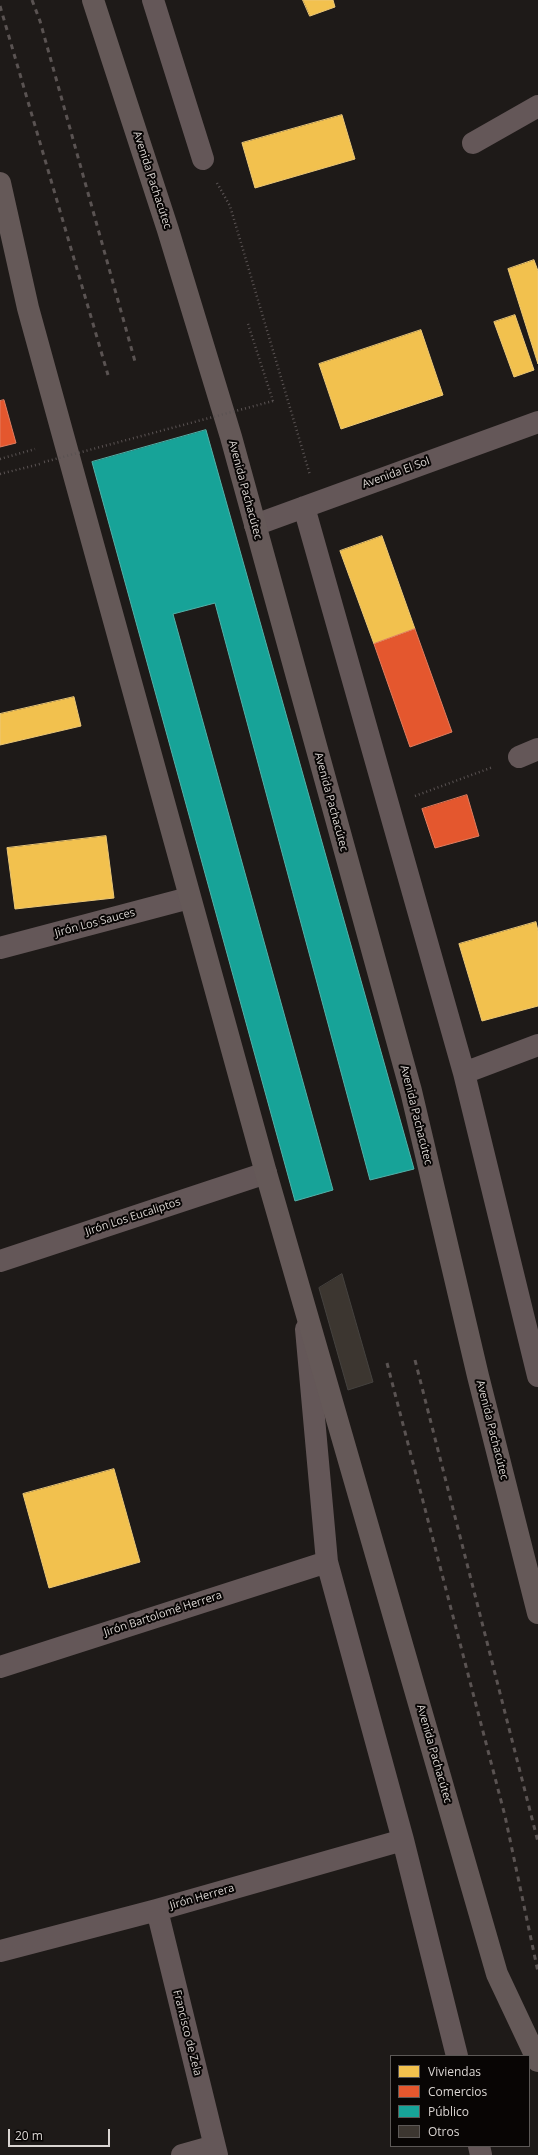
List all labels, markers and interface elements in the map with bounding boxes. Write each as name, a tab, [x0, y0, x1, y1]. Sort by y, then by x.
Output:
street label: Avenida Pachacútec	[130, 129, 174, 231]
street label: Avenida Pachacútec	[225, 439, 265, 541]
street label: Avenida El Sol	[360, 455, 432, 491]
street label: Avenida Pachacútec	[311, 751, 351, 853]
street label: Jirón Los Sauces	[53, 906, 137, 940]
street label: Avenida Pachacútec	[397, 1064, 435, 1166]
street label: Jirón Los Eucaliptos	[84, 1195, 182, 1239]
street label: Avenida Pachacútec	[473, 1379, 511, 1481]
street label: Jirón Bartolomé Herrera	[102, 1589, 224, 1639]
street label: Avenida Pachacútec	[414, 1703, 454, 1805]
street label: Jirón Herrera	[168, 1881, 236, 1913]
street label: Francisco de Zela	[170, 1989, 204, 2077]
legend	[390, 2055, 530, 2147]
text: Viviendas	[428, 2063, 481, 2080]
text: Comercios	[428, 2083, 487, 2100]
text: Público	[428, 2103, 469, 2120]
scale bar	[10, 2121, 112, 2147]
text: Otros	[428, 2123, 459, 2140]
text: 20 m	[15, 2127, 43, 2144]

